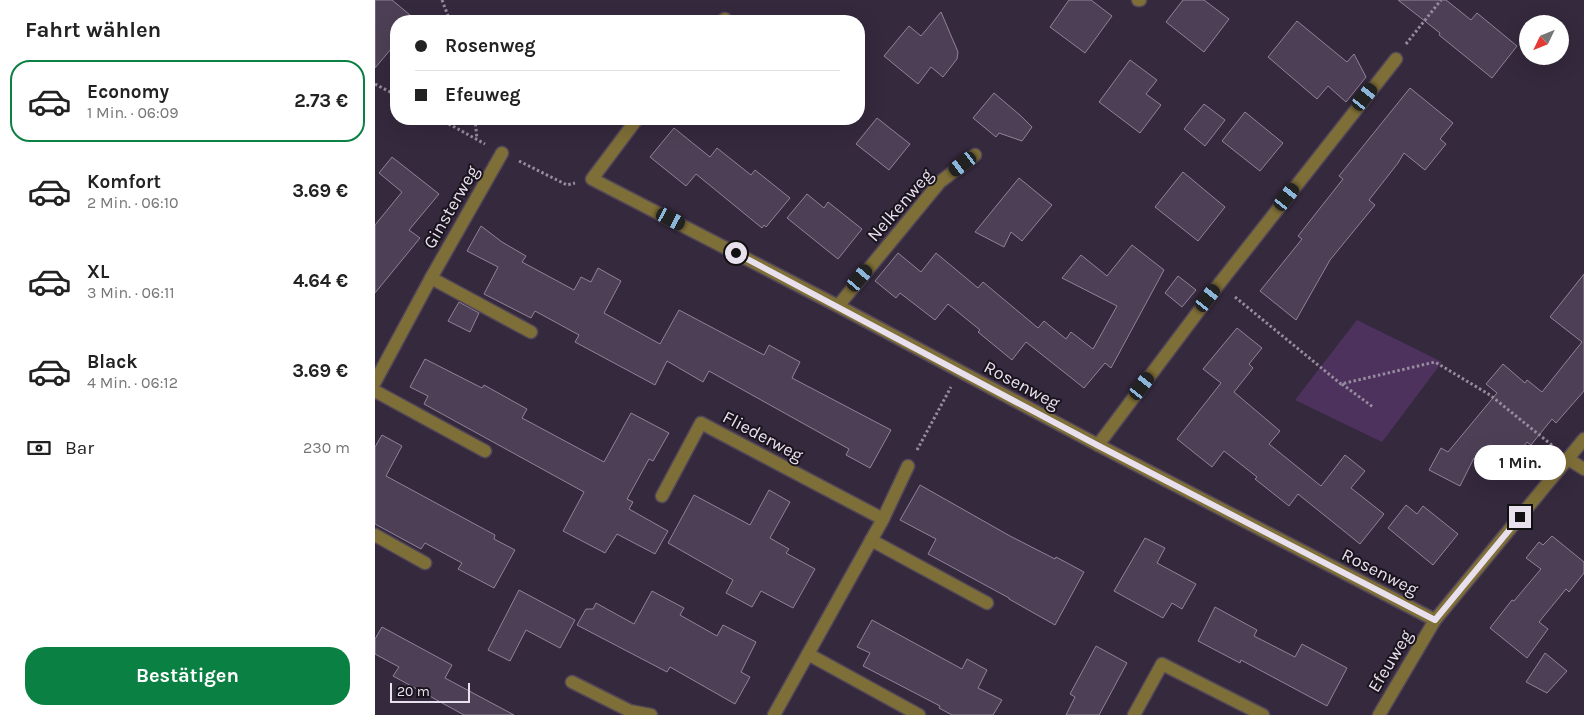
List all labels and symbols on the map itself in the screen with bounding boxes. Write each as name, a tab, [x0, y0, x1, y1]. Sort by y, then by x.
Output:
north arrow	[1519, 15, 1569, 65]
car	[1349, 81, 1380, 113]
car	[946, 149, 979, 179]
street label: Ginsterweg	[418, 162, 484, 252]
street label: Nelkenweg	[862, 164, 938, 246]
car	[1271, 181, 1302, 213]
car	[654, 206, 687, 232]
route start	[725, 242, 747, 264]
car	[844, 262, 875, 294]
car	[1192, 282, 1223, 314]
street label: Rosenweg	[980, 356, 1064, 414]
car	[1126, 370, 1157, 402]
street label: Fliederweg	[719, 406, 807, 466]
callout: 1 Min.	[1474, 444, 1566, 480]
route end	[1509, 506, 1531, 528]
street label: Rosenweg	[1338, 543, 1422, 601]
street label: Efeuweg	[1363, 626, 1417, 696]
scale bar	[390, 680, 470, 703]

